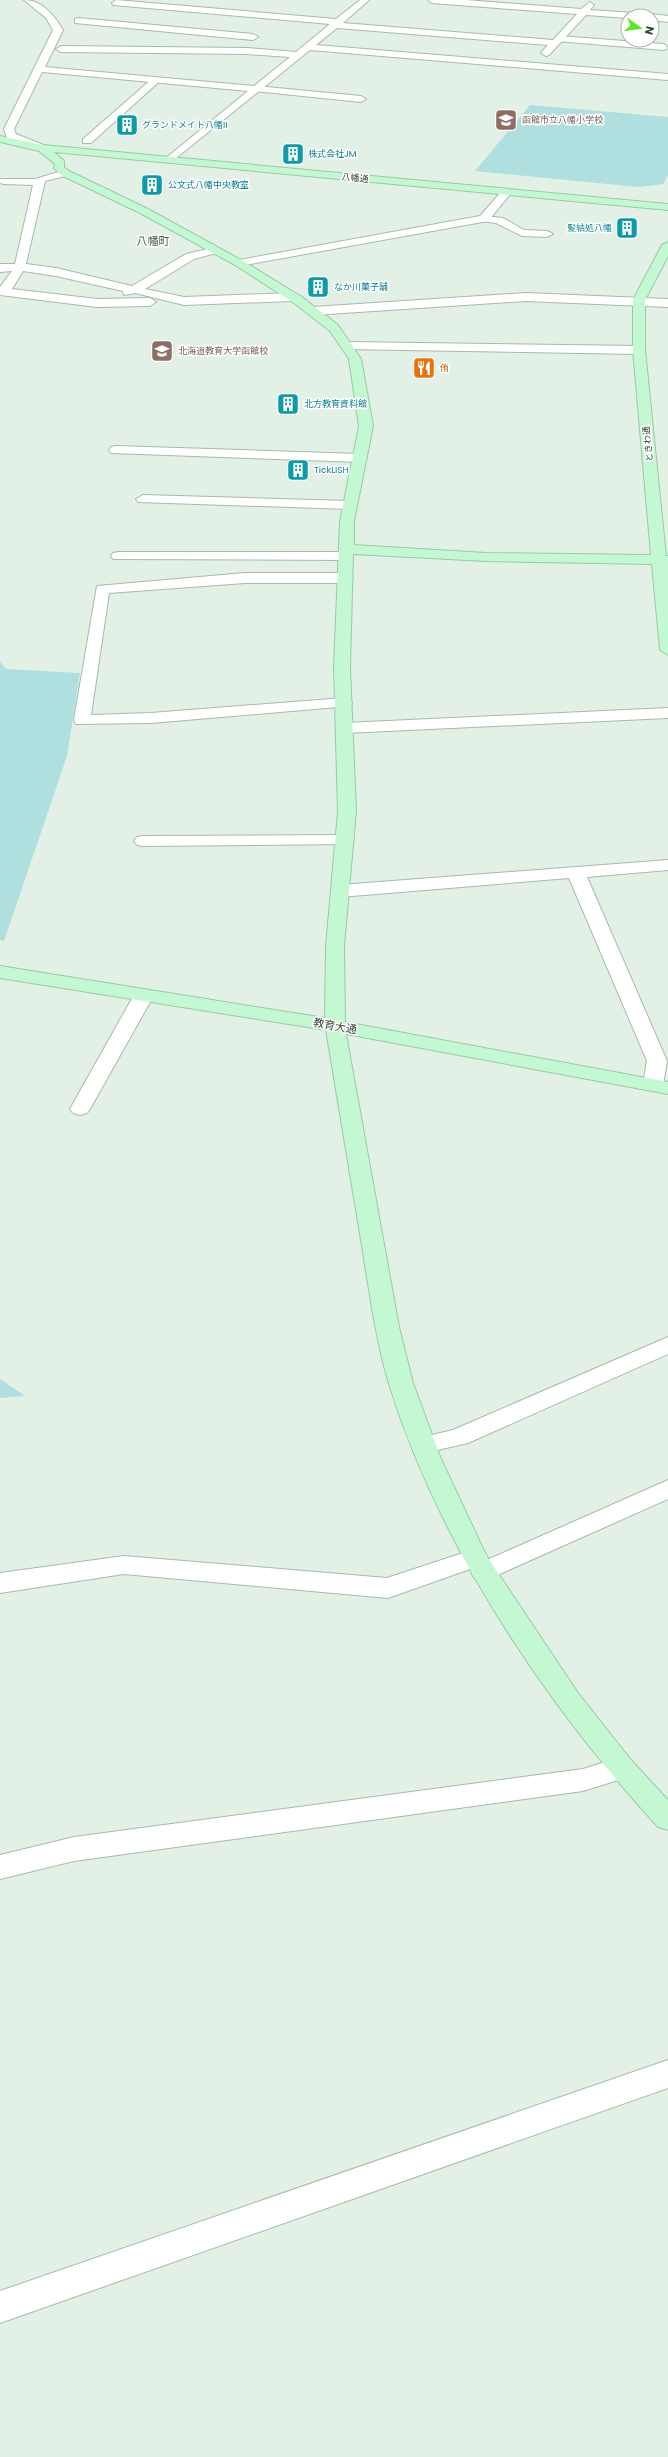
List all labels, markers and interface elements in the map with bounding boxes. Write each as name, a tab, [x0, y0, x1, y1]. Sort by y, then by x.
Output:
north arrow	[620, 8, 660, 48]
text: N	[641, 24, 658, 36]
school or university icon: 函館市立八幡小学校	[493, 107, 519, 133]
building icon: グランドメイト八幡II	[114, 112, 140, 138]
place label: 函館市立八幡小学校	[522, 114, 603, 126]
place label: グランドメイト八幡II	[142, 119, 227, 131]
building icon: 株式会社JM	[280, 141, 306, 167]
place label: 株式会社JM	[308, 148, 357, 160]
street label: 八幡通	[341, 171, 369, 185]
building icon: 公文式八幡中央教室	[139, 172, 165, 198]
place label: 公文式八幡中央教室	[168, 179, 249, 191]
building icon: 髪結処八幡	[614, 215, 640, 241]
place label: 髪結処八幡	[567, 222, 612, 234]
district label: 八幡町	[137, 233, 170, 249]
building icon: なか川菓子舗	[305, 274, 331, 300]
place label: なか川菓子舗	[334, 281, 388, 293]
school or university icon: 北海道教育大学函館校	[149, 338, 175, 364]
place label: 北海道教育大学函館校	[178, 345, 268, 357]
restaurant icon: 侑	[411, 355, 437, 381]
place label: 侑	[440, 362, 449, 374]
building icon: 北方教育資料館	[275, 391, 301, 417]
place label: 北方教育資料館	[304, 398, 367, 410]
street label: ときわ通	[640, 425, 656, 463]
building icon: TickLISH	[285, 457, 311, 483]
place label: TickLISH	[314, 464, 349, 476]
street label: 教育大通	[312, 1014, 358, 1038]

